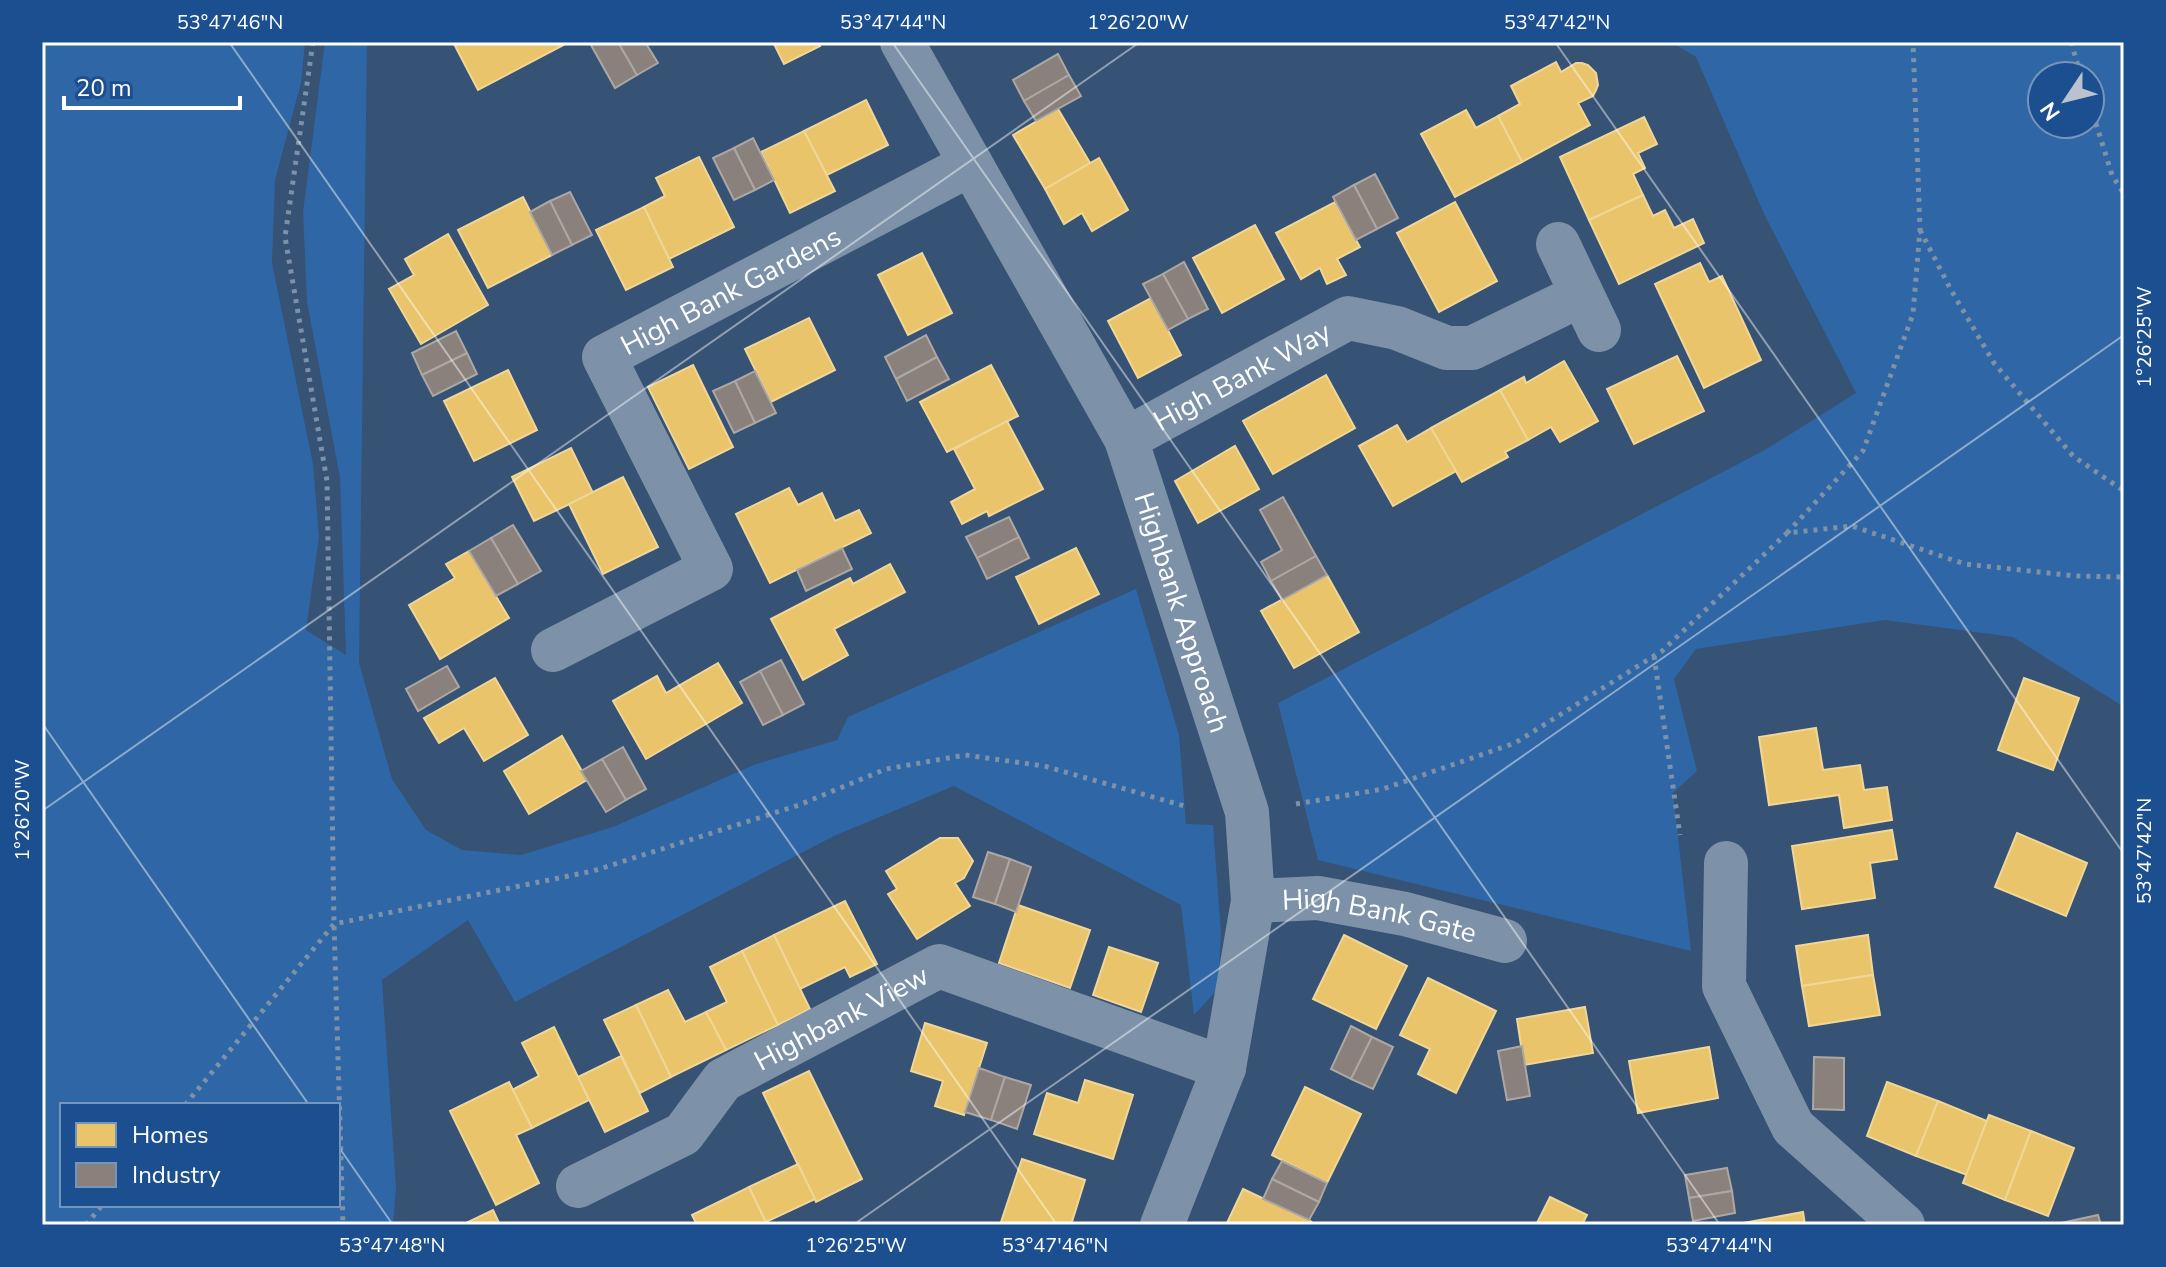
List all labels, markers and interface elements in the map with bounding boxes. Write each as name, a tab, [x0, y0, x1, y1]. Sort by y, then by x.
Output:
text: 53°47'46"N	[177, 9, 283, 36]
text: 53°47'44"N	[840, 9, 946, 36]
text: 1°26'20"W	[1087, 9, 1189, 36]
text: 53°47'42"N	[1504, 9, 1610, 36]
scale bar	[64, 60, 240, 110]
north arrow	[2026, 60, 2106, 140]
text: 20 m	[76, 72, 132, 104]
text: N	[2033, 96, 2067, 126]
street label: High Bank Gardens	[614, 218, 848, 365]
text: 1°26'25"W	[2131, 286, 2158, 388]
street label: High Bank Way	[1147, 313, 1338, 440]
street label: Highbank Approach	[1125, 488, 1238, 738]
text: 1°26'20"W	[9, 759, 36, 861]
text: 53°47'42"N	[2131, 798, 2158, 904]
street label: High Bank Gate	[1281, 880, 1481, 952]
street label: Highbank View	[748, 957, 936, 1080]
legend	[60, 1103, 340, 1207]
text: Homes	[132, 1119, 208, 1151]
text: Industry	[132, 1159, 221, 1191]
text: 53°47'48"N	[339, 1232, 445, 1259]
text: 1°26'25"W	[805, 1232, 907, 1259]
text: 53°47'46"N	[1002, 1232, 1108, 1259]
text: 53°47'44"N	[1666, 1232, 1772, 1259]

